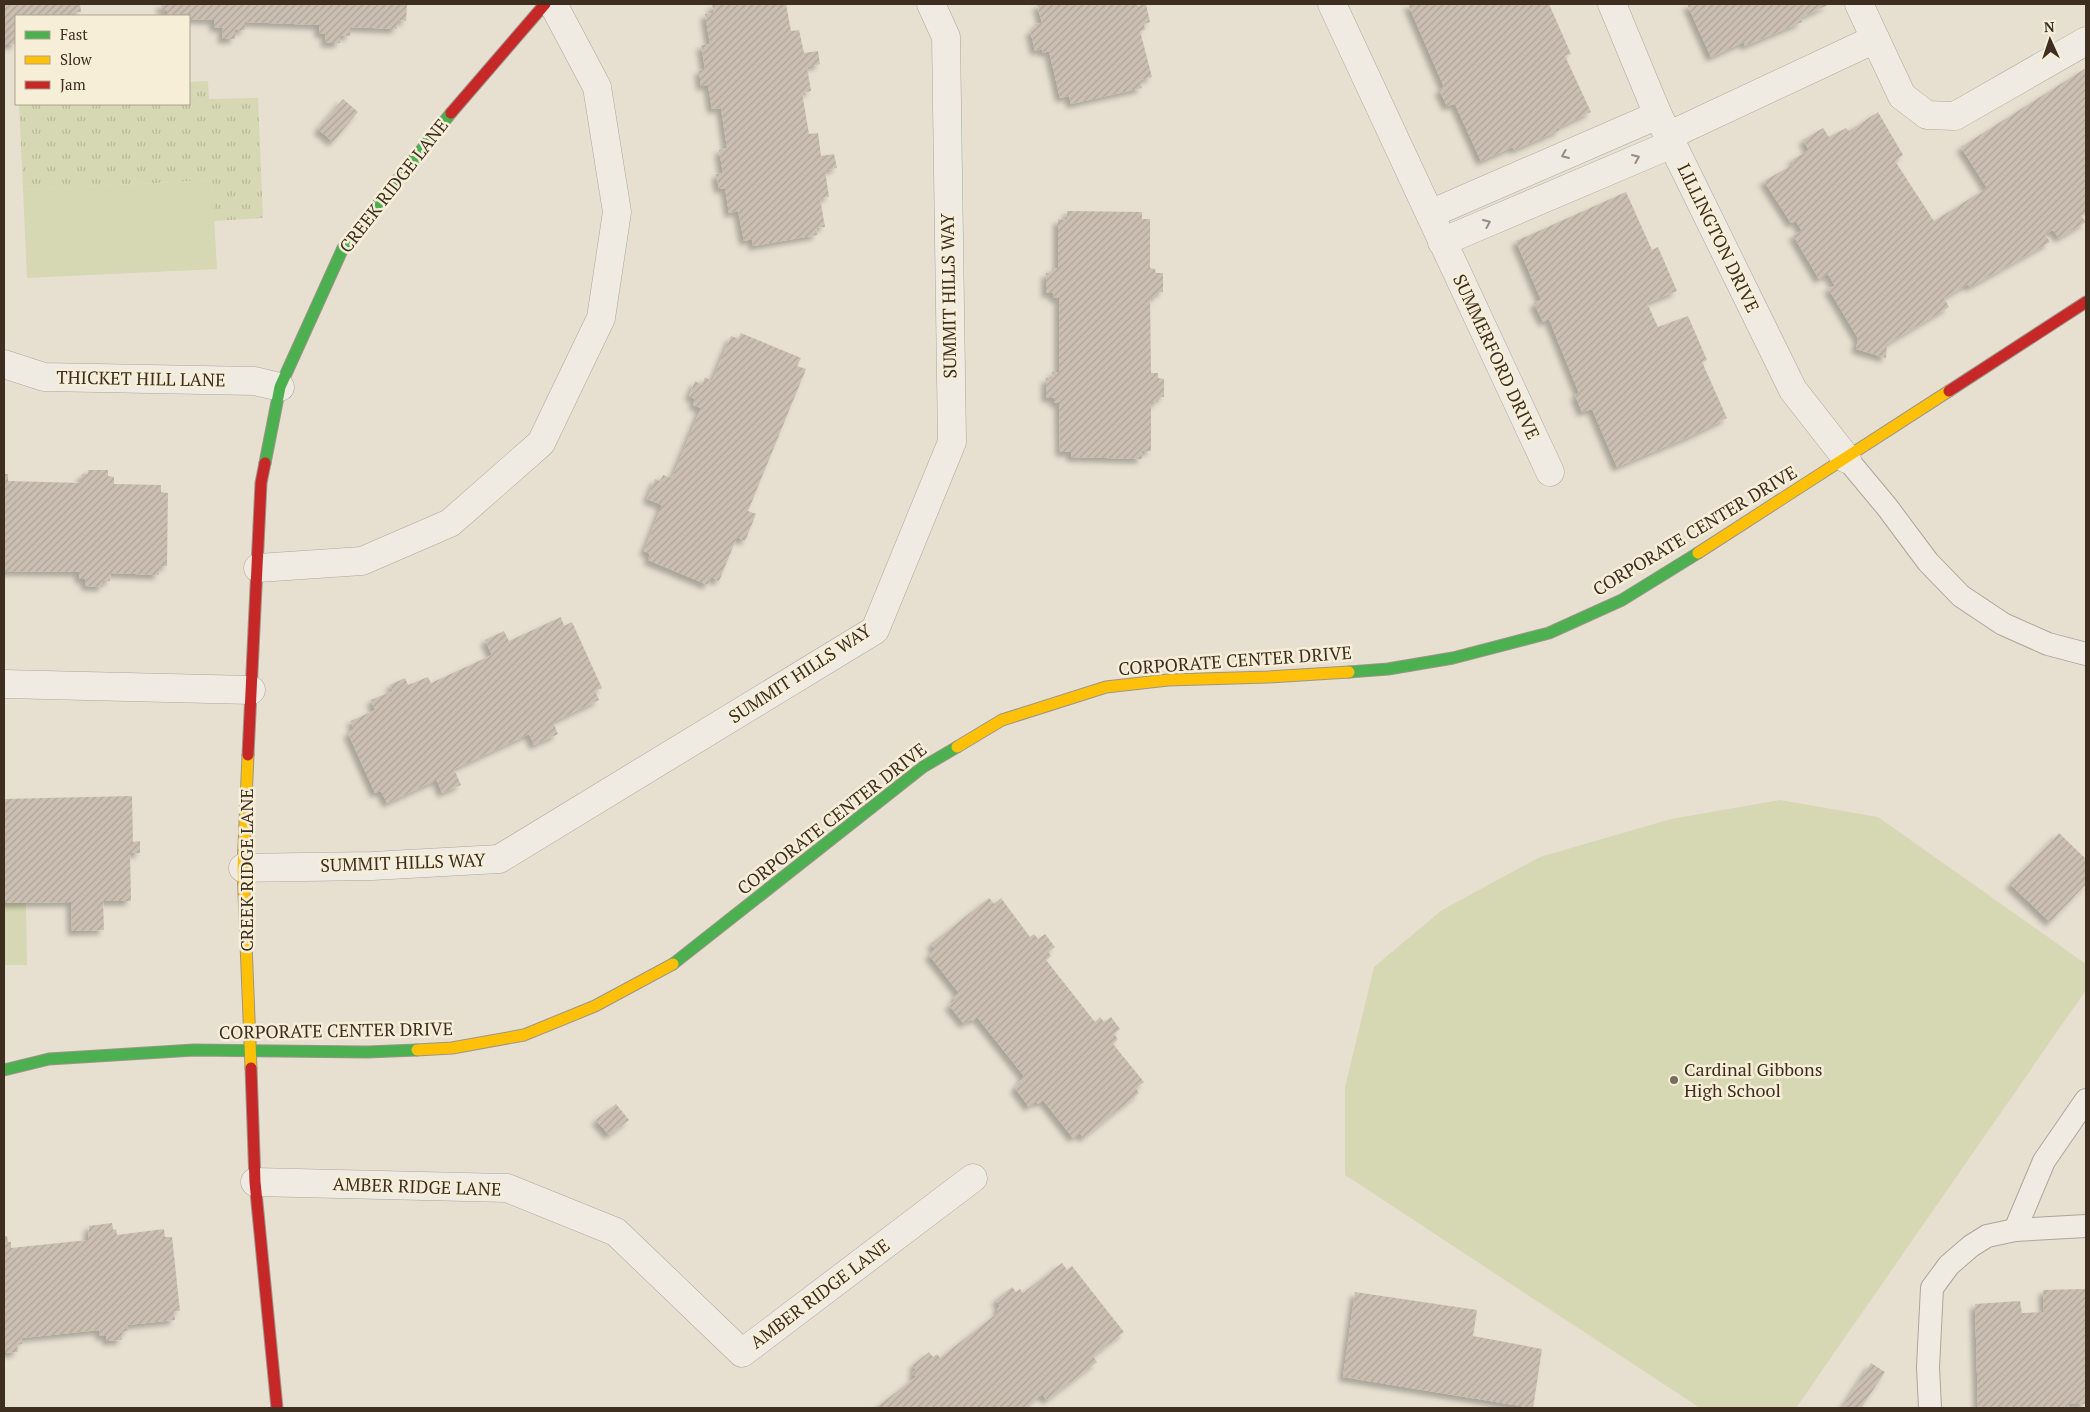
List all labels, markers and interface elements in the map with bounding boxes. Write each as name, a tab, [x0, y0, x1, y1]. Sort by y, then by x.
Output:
legend	[15, 15, 190, 105]
north arrow	[2025, 15, 2075, 65]
text: N	[2043, 17, 2055, 36]
text: Fast	[60, 24, 88, 44]
text: Slow	[60, 49, 93, 69]
text: Jam	[60, 74, 86, 94]
street label: CREEK RIDGE LANE	[333, 114, 453, 257]
one-way arrow	[1561, 149, 1570, 160]
one-way arrow	[1631, 154, 1640, 165]
street label: LILLINGTON DRIVE	[1672, 159, 1765, 316]
street label: SUMMIT HILLS WAY	[935, 213, 961, 379]
one-way arrow	[1482, 219, 1491, 230]
street label: SUMMERFORD DRIVE	[1448, 270, 1546, 443]
street label: THICKET HILL LANE	[56, 365, 226, 391]
street label: CORPORATE CENTER DRIVE	[1588, 460, 1801, 601]
street label: SUMMIT HILLS WAY	[724, 618, 876, 728]
street label: CORPORATE CENTER DRIVE	[1117, 640, 1353, 680]
street label: CORPORATE CENTER DRIVE	[732, 737, 931, 900]
street label: CREEK RIDGE LANE	[234, 788, 258, 952]
street label: SUMMIT HILLS WAY	[320, 847, 486, 877]
street label: CORPORATE CENTER DRIVE	[219, 1016, 453, 1044]
place label: Cardinal Gibbons High School	[1684, 1057, 1822, 1102]
marker: Cardinal Gibbons High School	[1668, 1074, 1680, 1086]
street label: AMBER RIDGE LANE	[332, 1171, 502, 1201]
street label: AMBER RIDGE LANE	[745, 1233, 894, 1354]

